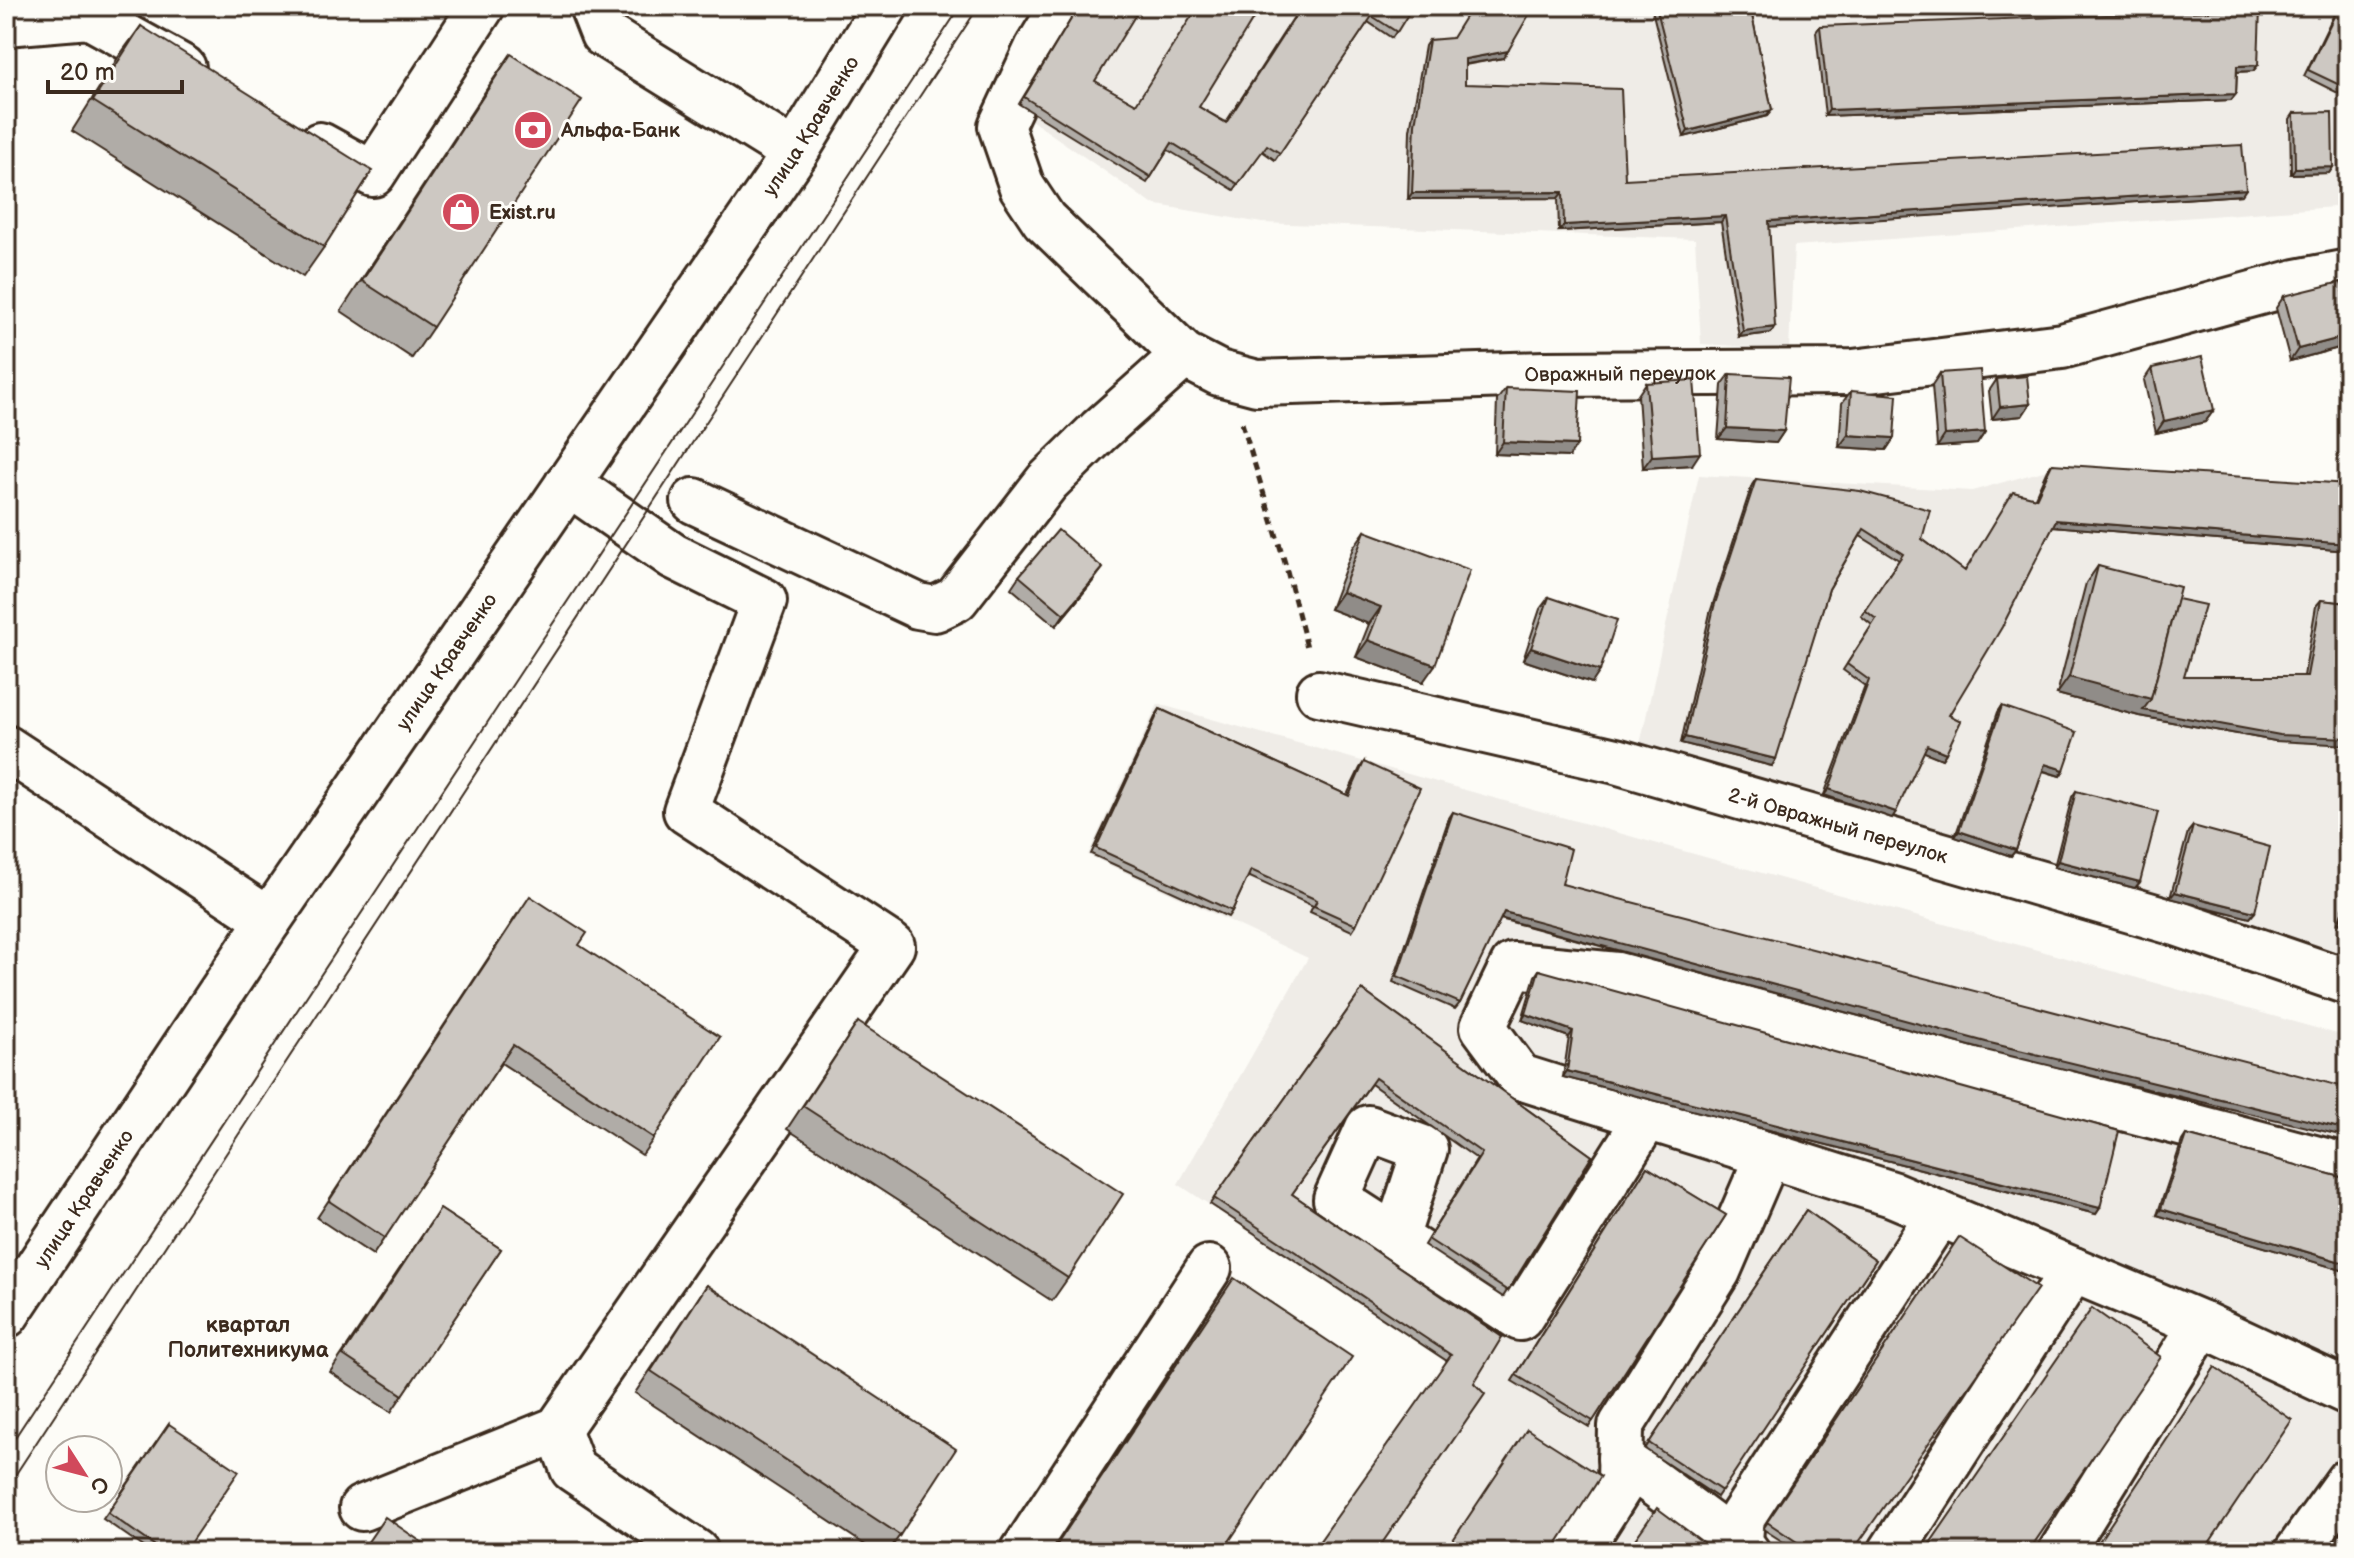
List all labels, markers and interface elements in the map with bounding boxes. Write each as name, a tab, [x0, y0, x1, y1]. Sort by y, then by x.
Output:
scale bar	[48, 44, 182, 94]
street label: улица Кравченко	[758, 52, 864, 201]
text: 20 m	[60, 58, 115, 87]
bank icon: Альфа-Банк	[512, 109, 554, 151]
place label: Альфа-Банк	[560, 119, 680, 143]
shop icon: Exist.ru	[440, 191, 482, 233]
place label: Exist.ru	[489, 201, 556, 225]
street label: Овражный переулок	[1524, 362, 1716, 388]
street label: улица Кравченко	[392, 589, 502, 735]
street label: 2-й Овражный переулок	[1725, 783, 1951, 869]
street label: улица Кравченко	[30, 1125, 139, 1273]
district label: квартал Политехникума	[167, 1312, 329, 1364]
north arrow	[44, 1434, 124, 1514]
text: С	[84, 1471, 114, 1499]

